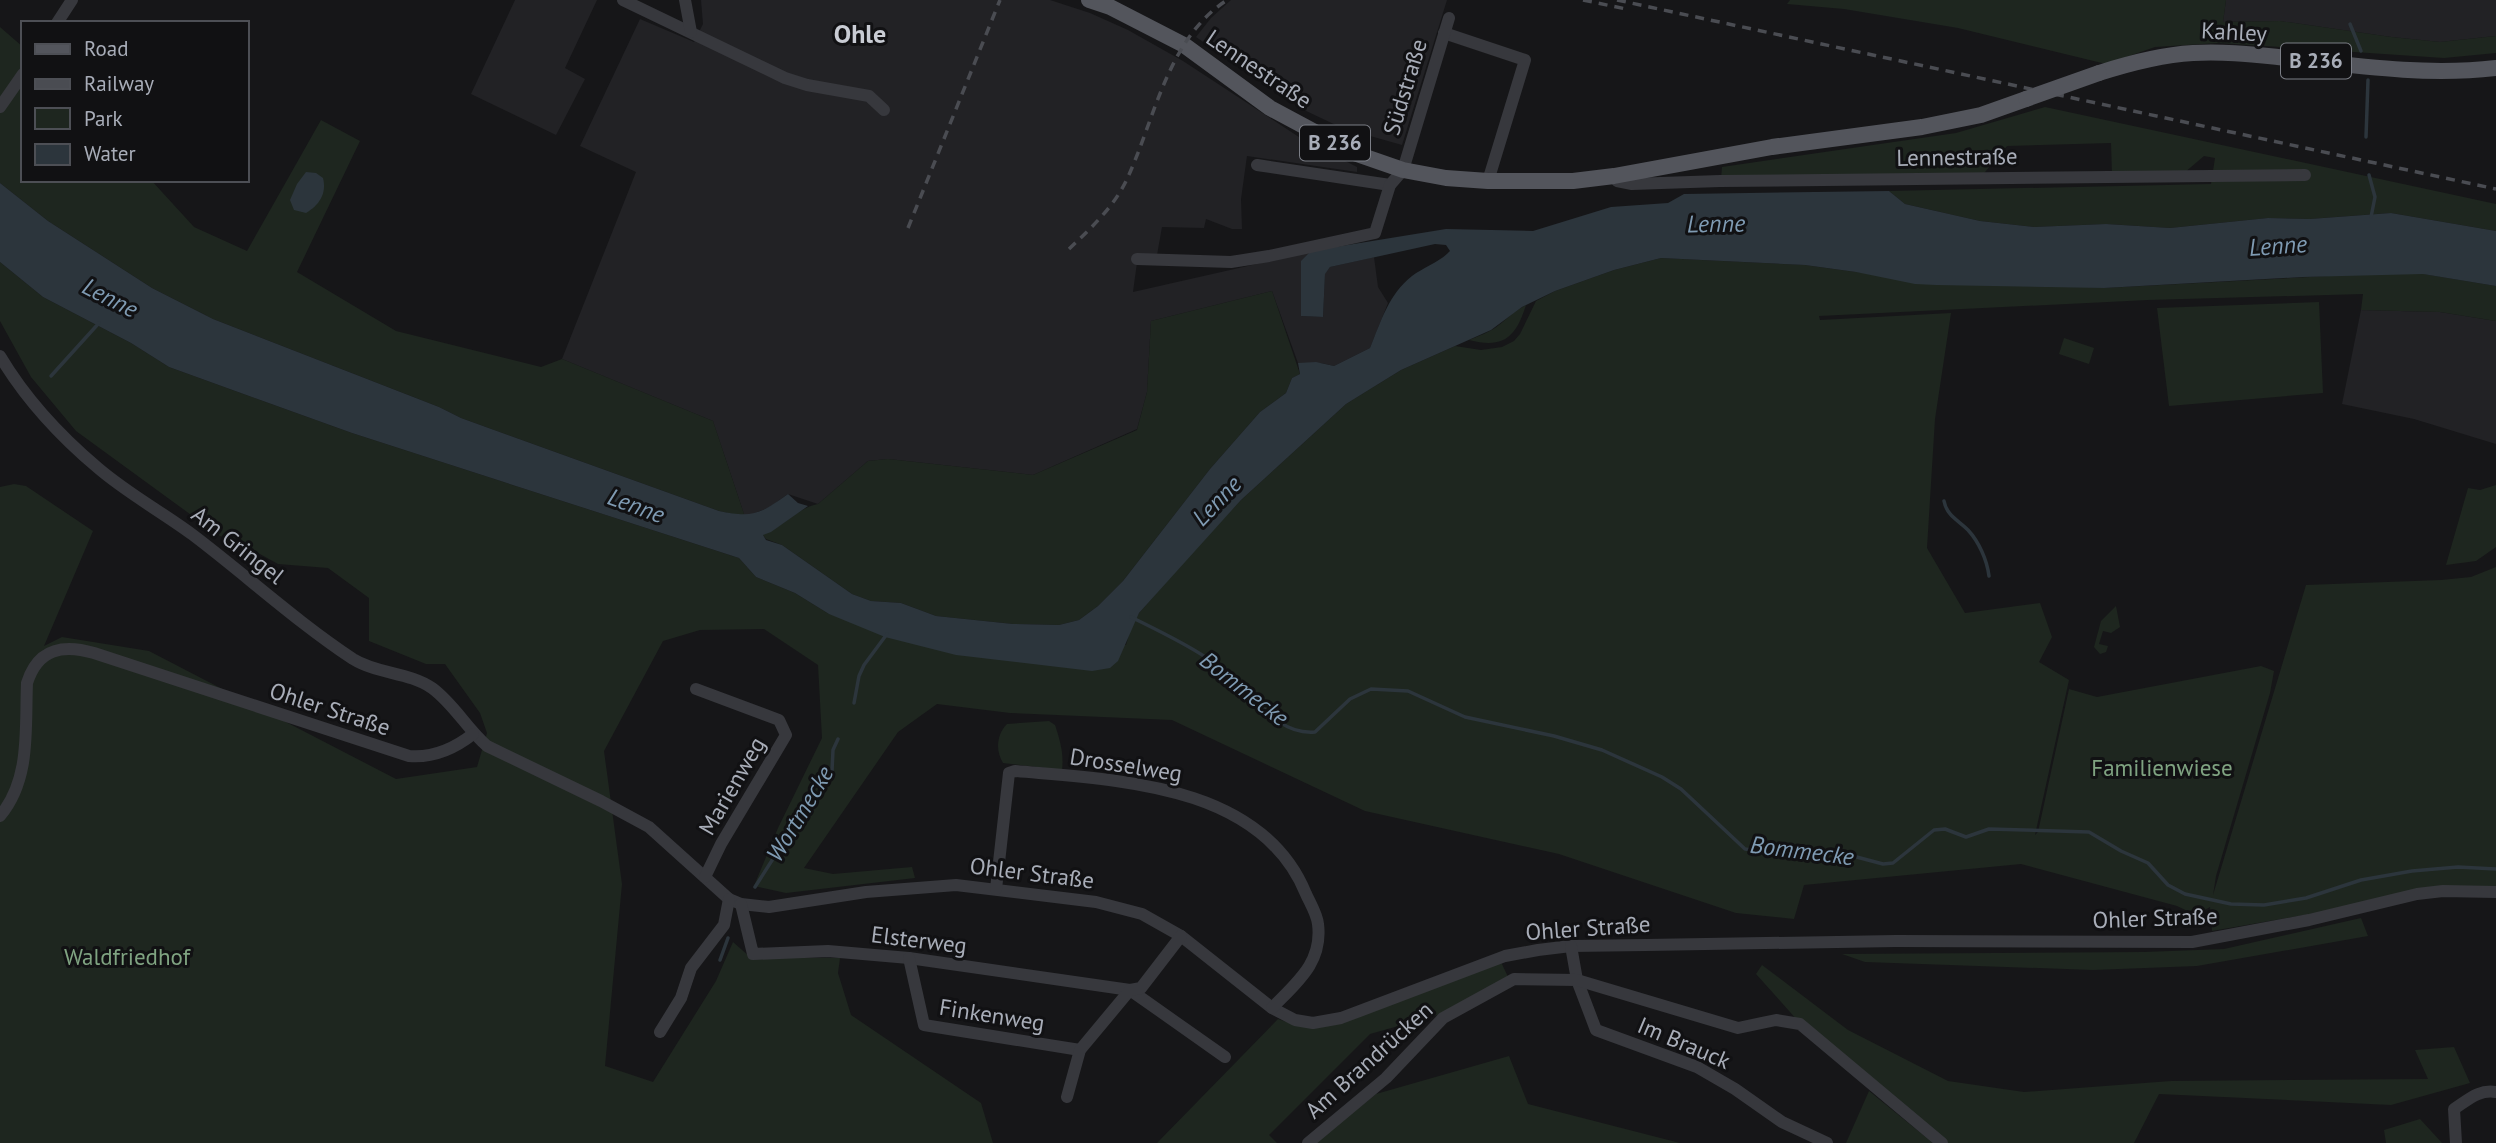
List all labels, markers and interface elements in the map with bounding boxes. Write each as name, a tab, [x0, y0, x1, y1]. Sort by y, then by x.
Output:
street label: Kahley	[2200, 15, 2268, 48]
district label: Ohle	[834, 17, 886, 50]
legend	[21, 21, 248, 182]
street label: Lennestraße	[1201, 23, 1318, 114]
text: Road	[84, 35, 128, 62]
street label: Südstraße	[1376, 35, 1433, 138]
road number: B 236	[2281, 43, 2351, 78]
text: Railway	[84, 70, 154, 97]
text: Park	[84, 105, 123, 132]
road number: B 236	[1300, 125, 1370, 160]
text: Water	[84, 140, 136, 167]
street label: Lennestraße	[1896, 141, 2018, 172]
water label: Lenne	[1687, 207, 1745, 240]
water label: Lenne	[2248, 228, 2308, 263]
water label: Lenne	[77, 271, 143, 325]
water label: Lenne	[1185, 469, 1248, 532]
water label: Lenne	[603, 481, 669, 530]
street label: Am Gringel	[186, 499, 291, 590]
water label: Bommecke	[1194, 644, 1295, 733]
street label: Ohler Straße	[266, 675, 394, 742]
street label: Marienweg	[692, 732, 771, 840]
street label: Drosselweg	[1068, 741, 1184, 788]
park label: Familienwiese	[2091, 753, 2233, 782]
water label: Wortmecke	[759, 760, 840, 867]
water label: Bommecke	[1748, 829, 1856, 872]
street label: Ohler Straße	[968, 850, 1096, 895]
street label: Ohler Straße	[2092, 901, 2218, 934]
street label: Ohler Straße	[1524, 909, 1651, 946]
street label: Elsterweg	[870, 919, 969, 960]
park label: Waldfriedhof	[64, 942, 192, 971]
street label: Finkenweg	[937, 992, 1047, 1037]
street label: Am Brandrücken	[1299, 995, 1438, 1124]
street label: Im Brauck	[1633, 1010, 1735, 1075]

